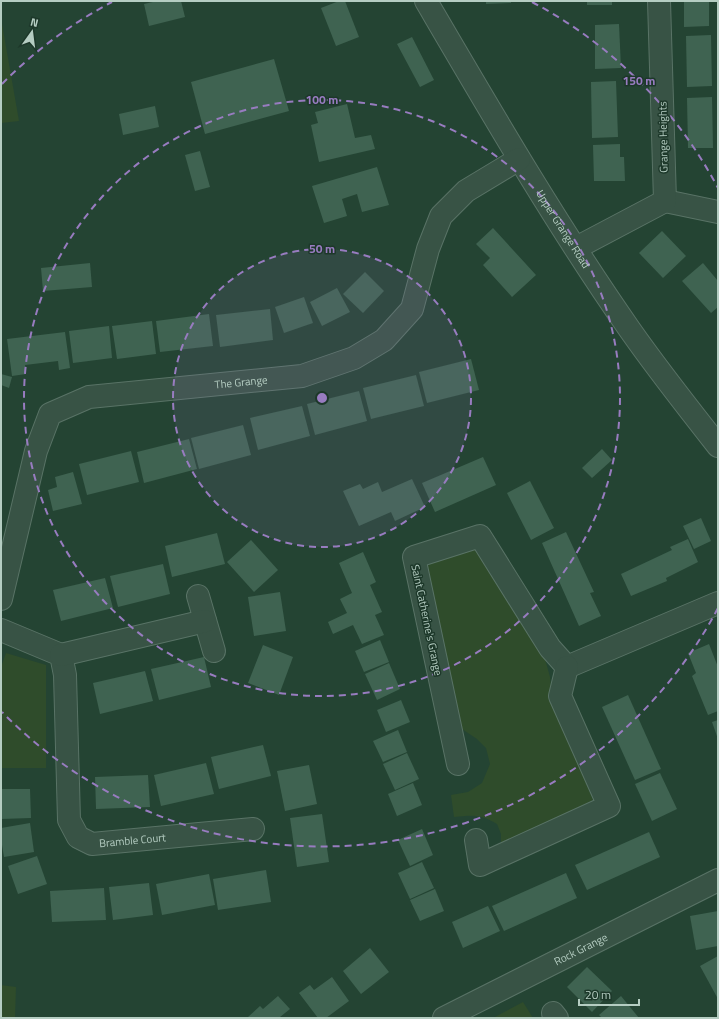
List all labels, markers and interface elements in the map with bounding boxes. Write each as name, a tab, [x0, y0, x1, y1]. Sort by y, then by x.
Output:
north arrow	[12, 12, 52, 52]
text: N	[29, 14, 40, 31]
text: 150 m	[623, 71, 655, 90]
text: 100 m	[306, 90, 338, 109]
street label: Grange Heights	[654, 101, 672, 173]
street label: Upper Grange Road	[532, 187, 594, 271]
text: 50 m	[309, 239, 335, 258]
street label: The Grange	[214, 371, 269, 393]
centre of rings	[315, 391, 329, 405]
street label: Saint Catherine's Grange	[407, 563, 447, 678]
street label: Bramble Court	[98, 829, 167, 851]
street label: Rock Grange	[551, 929, 611, 969]
scale bar	[579, 981, 639, 1007]
text: 20 m	[585, 985, 611, 1004]

